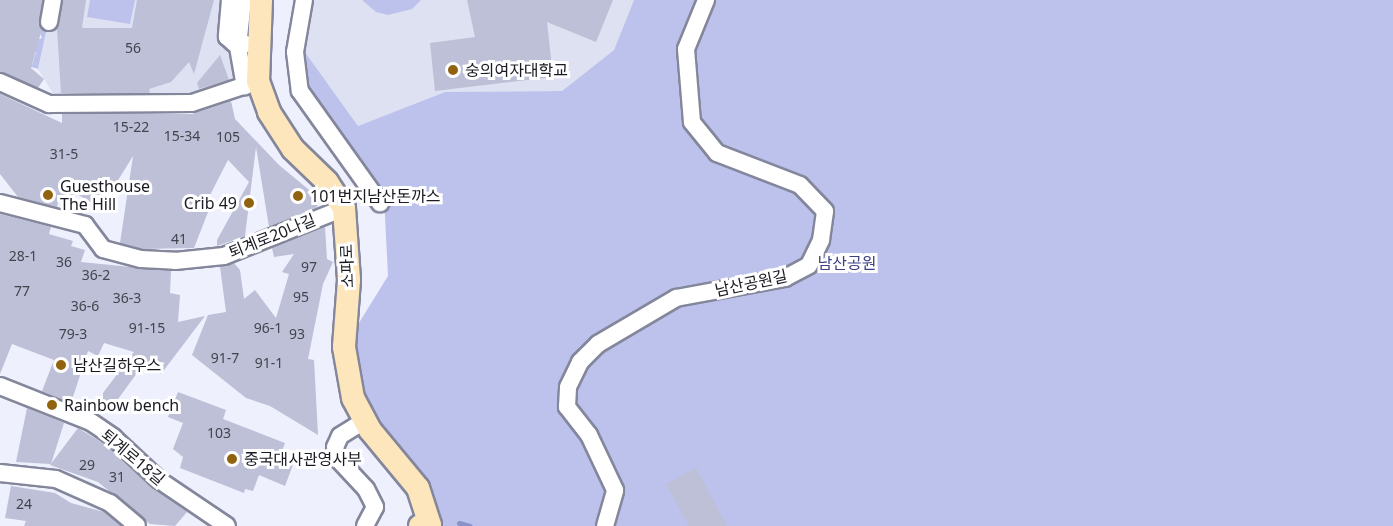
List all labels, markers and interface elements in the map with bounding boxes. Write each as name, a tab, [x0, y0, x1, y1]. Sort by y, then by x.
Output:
house number: 56	[125, 40, 141, 56]
place label: 숭의여자대학교	[465, 60, 568, 80]
marker: 숭의여자대학교	[446, 63, 460, 77]
house number: 15-22	[113, 119, 149, 135]
house number: 15-34	[164, 128, 200, 144]
house number: 105	[216, 129, 240, 145]
house number: 31-5	[50, 146, 78, 162]
place label: Guesthouse The Hill	[60, 176, 150, 214]
place label: 101번지남산돈까스	[310, 186, 440, 206]
marker: Guesthouse The Hill	[41, 188, 55, 202]
marker: 101번지남산돈까스	[291, 189, 305, 203]
place label: Crib 49	[184, 193, 237, 213]
marker: Crib 49	[242, 196, 256, 210]
street label: 퇴계로20나길	[226, 210, 318, 262]
house number: 41	[171, 231, 187, 247]
street label: 소파로	[337, 244, 357, 288]
house number: 28-1	[9, 248, 37, 264]
park label: 남산공원	[818, 253, 876, 273]
house number: 36	[56, 254, 72, 270]
house number: 97	[301, 259, 317, 275]
street label: 남산공원길	[713, 266, 789, 300]
house number: 36-2	[82, 267, 110, 283]
house number: 77	[14, 283, 30, 299]
house number: 95	[293, 289, 309, 305]
house number: 36-3	[113, 290, 141, 306]
house number: 36-6	[71, 298, 99, 314]
house number: 91-15	[129, 320, 165, 336]
house number: 96-1	[254, 320, 282, 336]
house number: 79-3	[59, 326, 87, 342]
house number: 93	[289, 326, 305, 342]
house number: 91-7	[211, 350, 239, 366]
place label: 남산길하우스	[73, 355, 161, 375]
house number: 91-1	[255, 355, 283, 371]
marker: 남산길하우스	[54, 358, 68, 372]
place label: Rainbow bench	[64, 395, 179, 415]
marker: Rainbow bench	[45, 398, 59, 412]
street label: 퇴계로18길	[97, 425, 169, 489]
house number: 103	[207, 425, 231, 441]
place label: 중국대사관영사부	[244, 449, 362, 469]
marker: 중국대사관영사부	[225, 452, 239, 466]
house number: 29	[79, 457, 95, 473]
house number: 31	[109, 469, 125, 485]
house number: 24	[16, 496, 32, 512]

